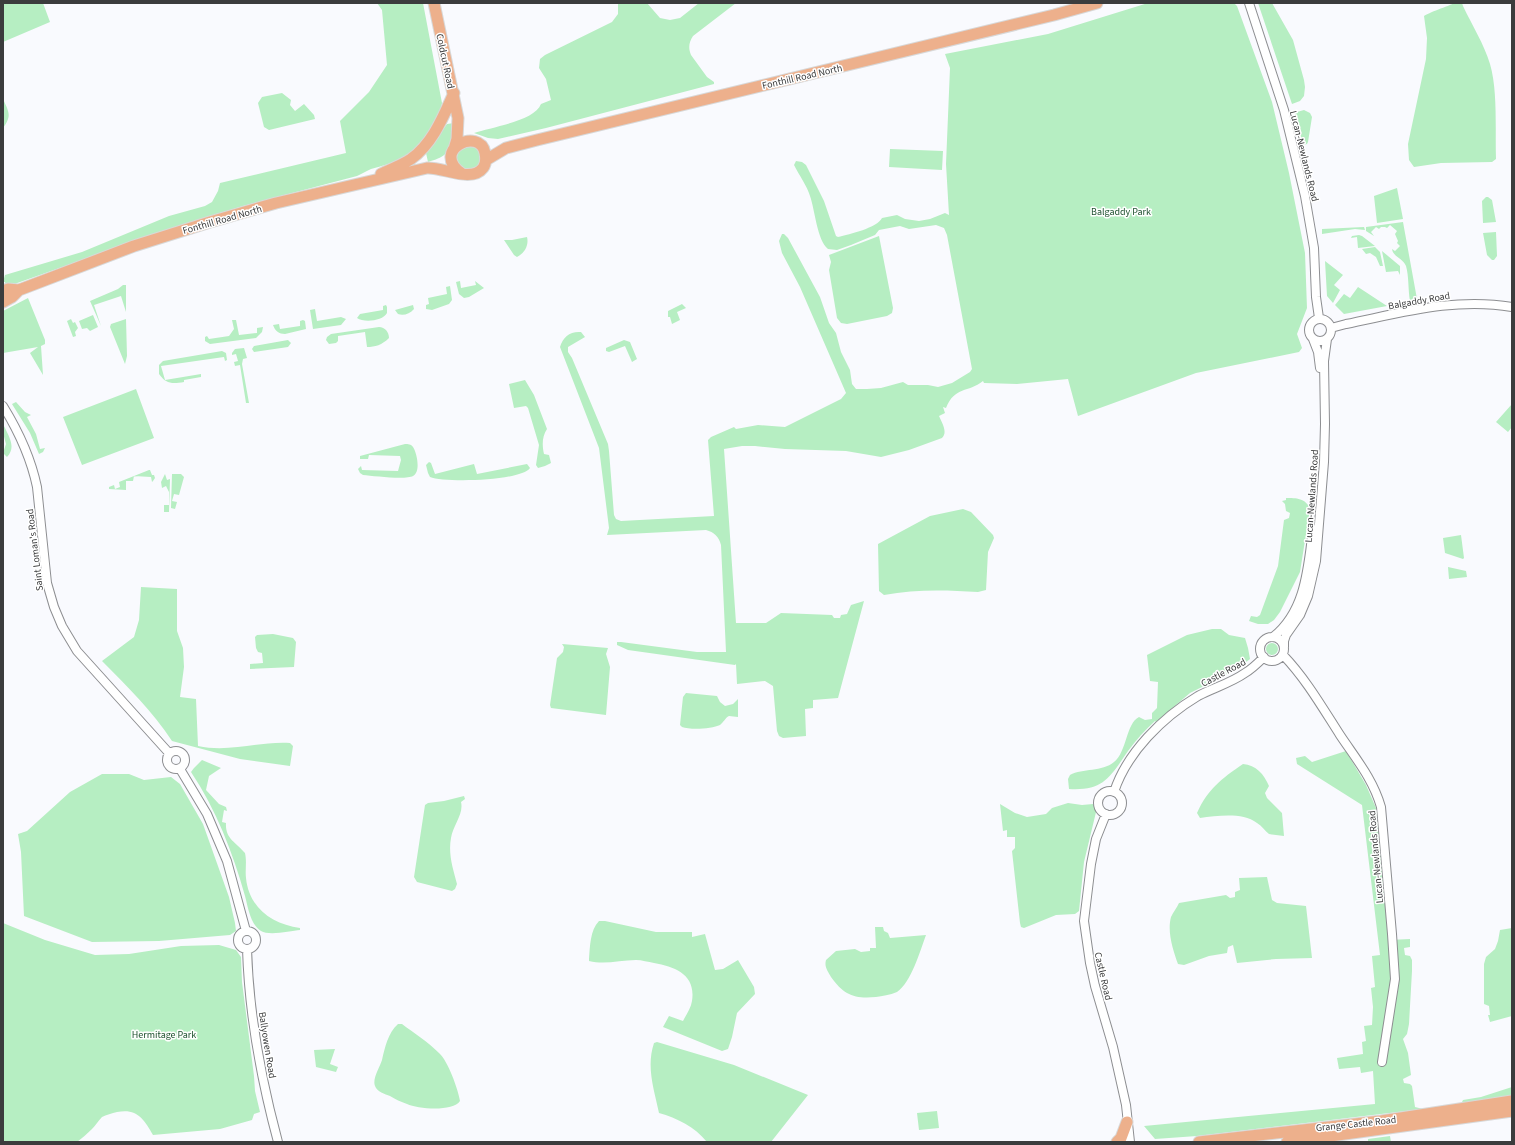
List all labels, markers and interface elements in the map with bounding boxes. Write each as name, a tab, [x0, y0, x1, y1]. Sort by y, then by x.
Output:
street label: Coldcut Road	[432, 32, 458, 90]
street label: Fonthill Road North	[761, 61, 844, 93]
street label: Lucan-Newlands Road	[1286, 109, 1322, 203]
street label: Fonthill Road North	[181, 202, 263, 238]
park label: Balgaddy Park	[1091, 205, 1151, 219]
street label: Balgaddy Road	[1387, 289, 1451, 313]
street label: Lucan-Newlands Road	[1302, 449, 1322, 543]
street label: Saint Loman's Road	[23, 508, 47, 592]
street label: Castle Road	[1199, 655, 1248, 691]
street label: Lucan-Newlands Road	[1365, 810, 1387, 904]
street label: Castle Road	[1091, 951, 1115, 1002]
street label: Ballyowen Road	[255, 1011, 279, 1079]
park label: Hermitage Park	[132, 1028, 196, 1042]
street label: Grange Castle Road	[1315, 1113, 1397, 1135]

